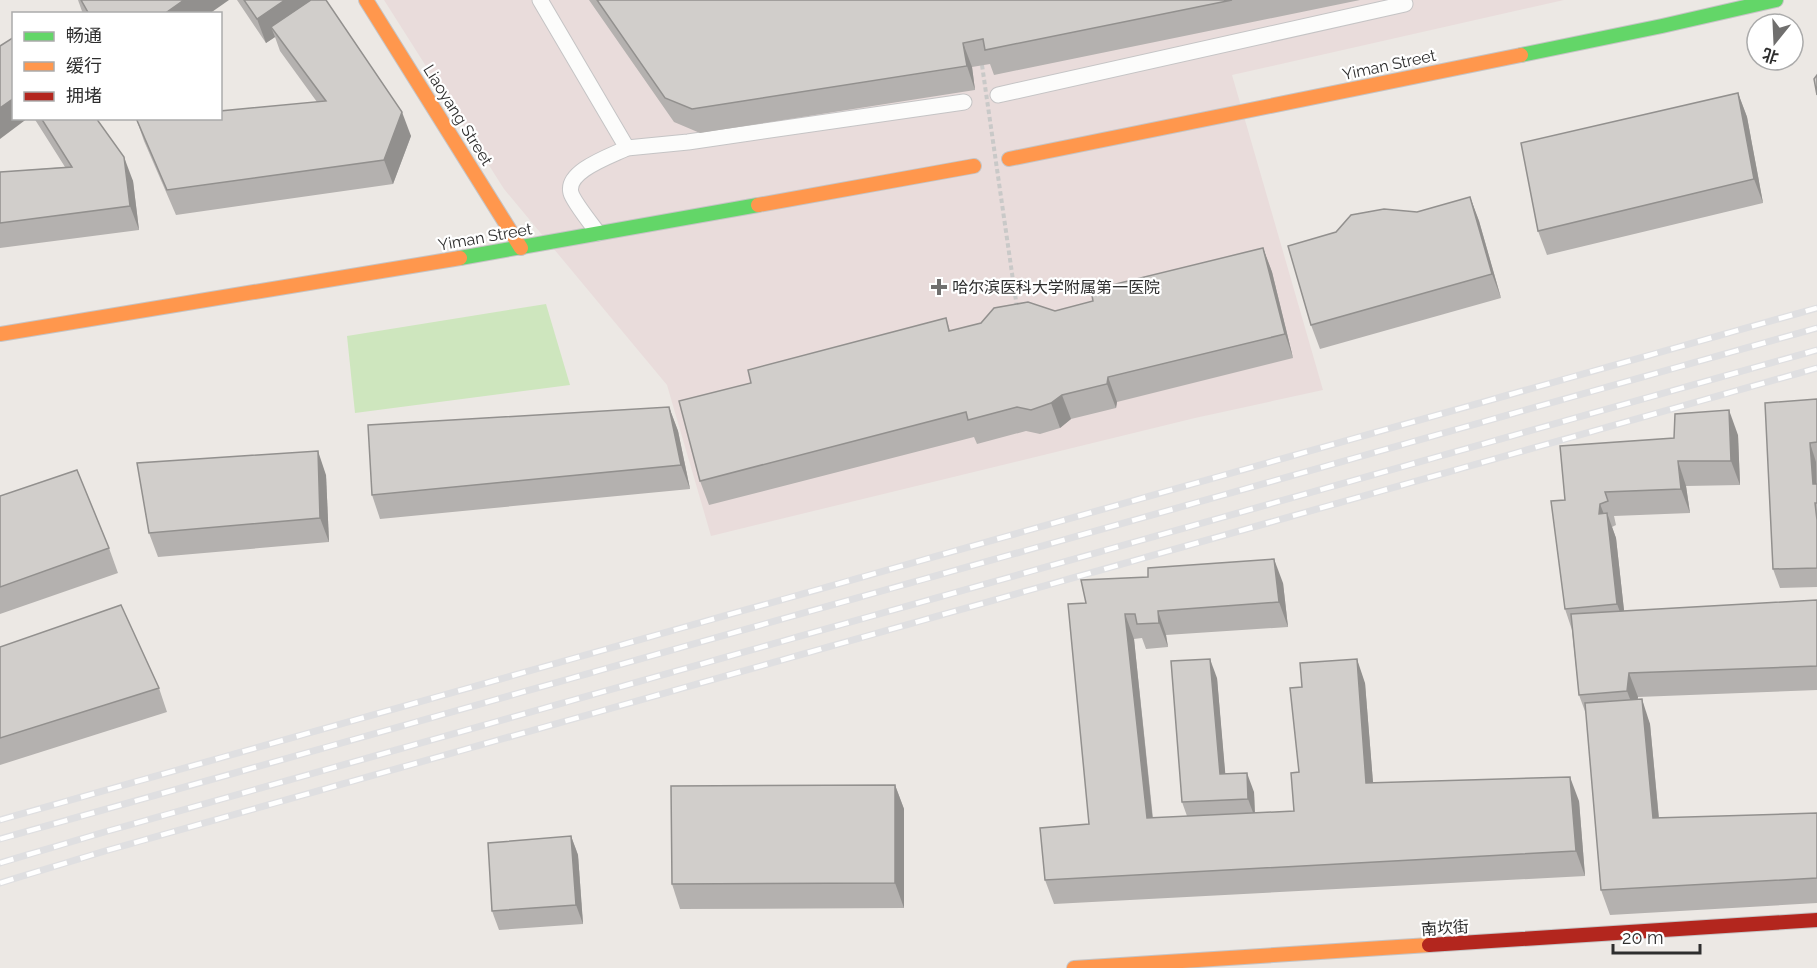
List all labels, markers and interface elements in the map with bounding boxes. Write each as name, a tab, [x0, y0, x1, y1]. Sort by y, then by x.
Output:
legend	[12, 12, 222, 120]
north arrow	[1745, 12, 1805, 72]
text: 畅通	[66, 25, 102, 46]
text: 北	[1760, 44, 1781, 67]
street label: Yiman Street	[1341, 46, 1438, 84]
text: 缓行	[66, 55, 102, 76]
street label: Liaoyang Street	[419, 61, 497, 170]
text: 拥堵	[66, 85, 102, 106]
street label: Yiman Street	[437, 219, 534, 255]
marker: 哈尔滨医科大学附属第一医院	[930, 278, 948, 296]
place label: 哈尔滨医科大学附属第一医院	[952, 278, 1160, 297]
street label: 南坎街	[1420, 917, 1470, 939]
scale bar	[1613, 917, 1700, 955]
text: 20 m	[1622, 927, 1664, 948]

